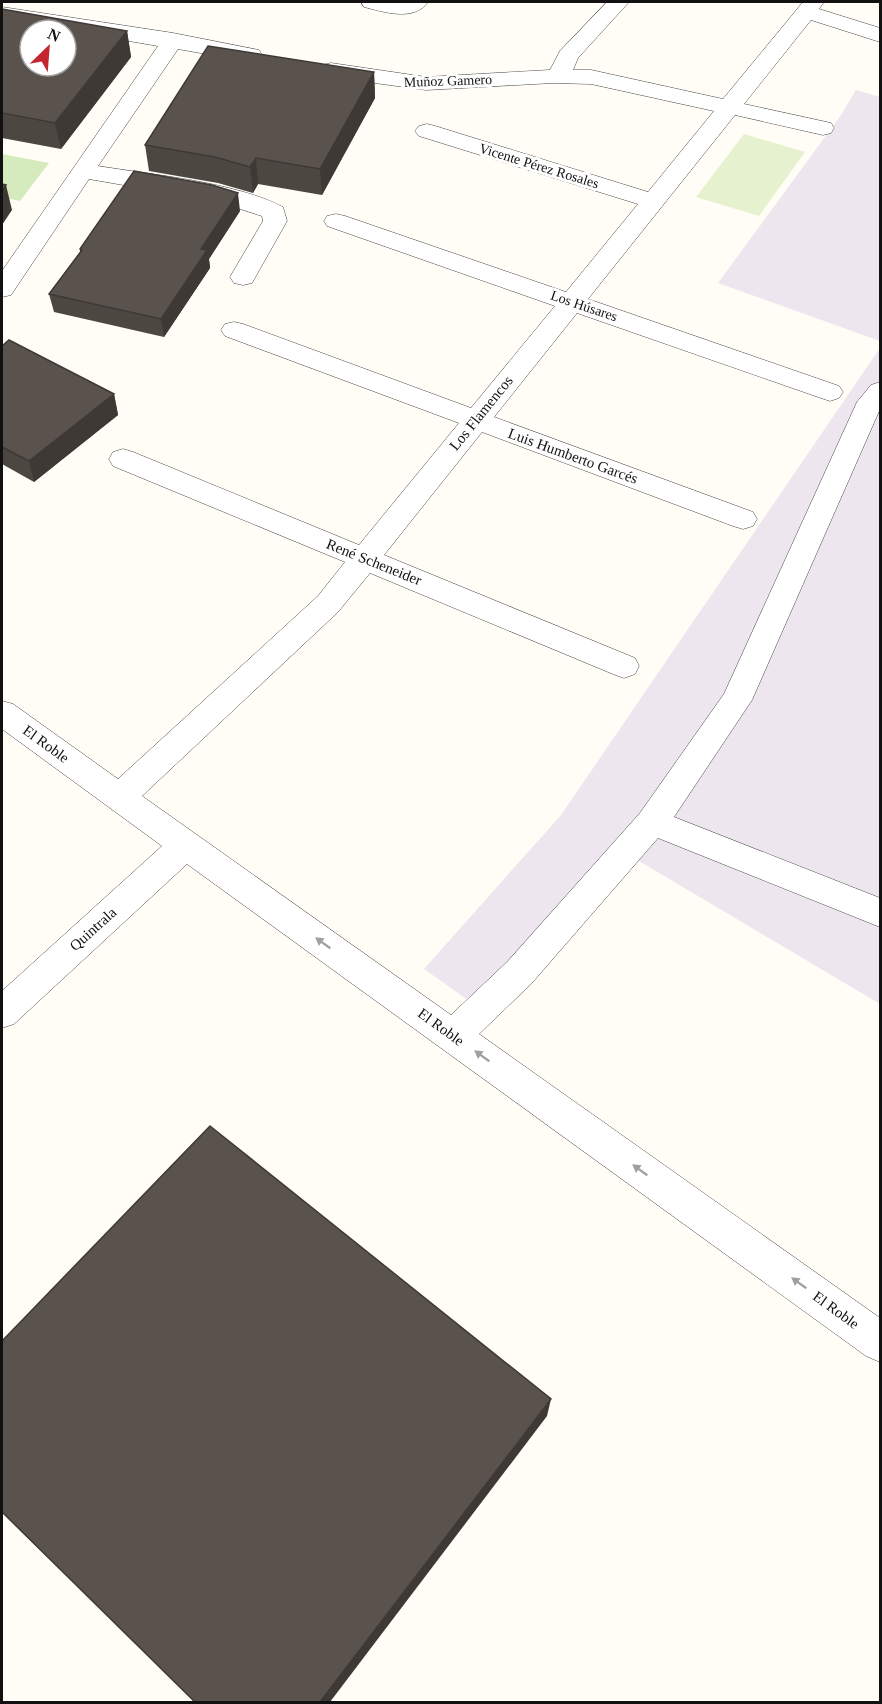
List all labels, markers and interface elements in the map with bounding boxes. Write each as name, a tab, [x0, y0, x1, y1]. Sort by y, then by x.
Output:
north arrow	[18, 18, 78, 78]
text: N	[45, 25, 63, 45]
street label: Muñoz Gamero	[404, 72, 492, 90]
street label: Vicente Pérez Rosales	[477, 141, 601, 191]
street label: Los Húsares	[549, 288, 619, 324]
street label: Los Flamencos	[446, 372, 516, 453]
street label: Luis Humberto Garcés	[506, 425, 640, 487]
street label: René Scheneider	[324, 536, 424, 588]
street label: El Roble	[20, 722, 72, 766]
street label: Quintrala	[67, 904, 120, 954]
one-way arrow	[315, 937, 331, 949]
street label: El Roble	[415, 1005, 467, 1049]
one-way arrow	[474, 1050, 490, 1062]
one-way arrow	[633, 1164, 649, 1176]
one-way arrow	[791, 1277, 807, 1289]
street label: El Roble	[810, 1288, 862, 1332]

